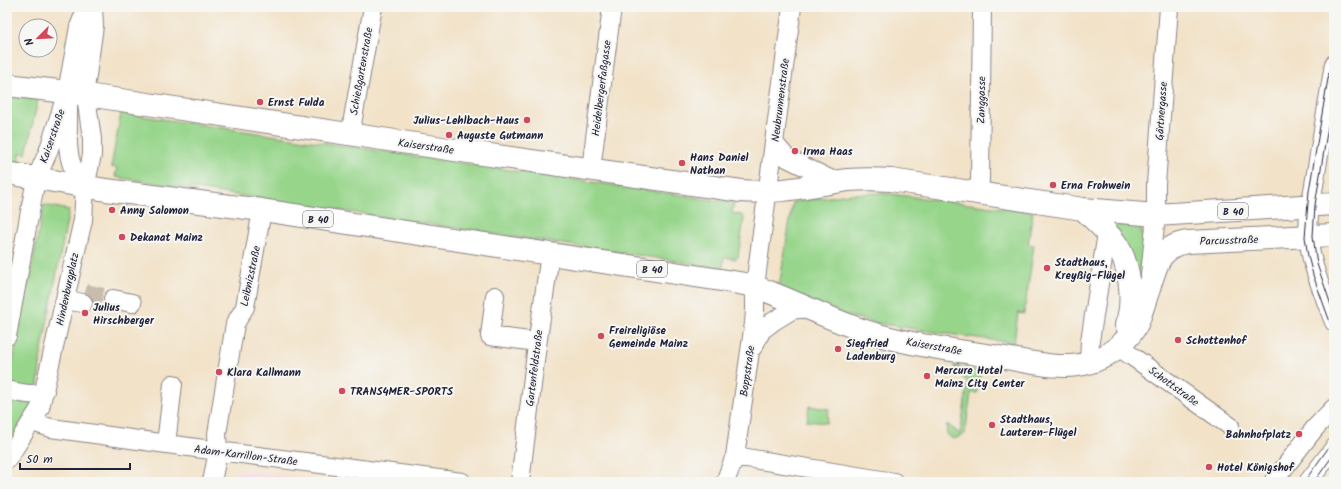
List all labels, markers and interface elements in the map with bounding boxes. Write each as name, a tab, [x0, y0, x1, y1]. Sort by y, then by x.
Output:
north arrow	[18, 18, 58, 58]
street label: Schießgartenstraße	[345, 26, 379, 116]
text: N	[20, 35, 39, 48]
street label: Heidelbergerfaßgasse	[587, 39, 617, 137]
street label: Neubrunnenstraße	[767, 57, 795, 143]
street label: Zanggasse	[973, 76, 991, 124]
street label: Gärtnergasse	[1151, 81, 1173, 141]
place label: Ernst Fulda	[268, 94, 325, 112]
marker: Ernst Fulda	[255, 97, 265, 107]
street label: Kaiserstraße	[35, 107, 71, 166]
place label: Julius-Lehlbach-Haus	[413, 112, 520, 130]
marker: Julius-Lehlbach-Haus	[522, 115, 532, 125]
place label: Auguste Gutmann	[457, 127, 543, 145]
marker: Auguste Gutmann	[444, 130, 454, 140]
street label: Kaiserstraße	[397, 134, 455, 160]
place label: Irma Haas	[803, 143, 854, 161]
marker: Irma Haas	[790, 146, 800, 156]
place label: Hans Daniel Nathan	[690, 149, 748, 180]
marker: Hans Daniel Nathan	[677, 158, 687, 168]
place label: Erna Frohwein	[1061, 177, 1130, 195]
marker: Erna Frohwein	[1048, 180, 1058, 190]
place label: Anny Salomon	[120, 202, 189, 220]
road number: B 40	[1218, 203, 1248, 219]
marker: Anny Salomon	[107, 205, 117, 215]
road number: B 40	[303, 211, 333, 227]
place label: Dekanat Mainz	[130, 229, 203, 247]
street label: Parcusstraße	[1199, 231, 1259, 251]
marker: Dekanat Mainz	[117, 232, 127, 242]
street label: Leibnizstraße	[236, 244, 266, 308]
street label: Hindenburgplatz	[51, 251, 85, 327]
place label: Stadthaus, Kreyßig-Flügel	[1055, 254, 1125, 285]
road number: B 40	[637, 261, 667, 277]
marker: Stadthaus, Kreyßig-Flügel	[1042, 263, 1052, 273]
place label: Julius Hirschberger	[93, 299, 155, 330]
marker: Julius Hirschberger	[80, 308, 90, 318]
place label: Freireligiöse Gemeinde Mainz	[609, 322, 688, 353]
street label: Gartenfeldstraße	[521, 329, 549, 407]
marker: Freireligiöse Gemeinde Mainz	[596, 331, 606, 341]
place label: Schottenhof	[1186, 332, 1247, 350]
street label: Kaiserstraße	[904, 333, 963, 361]
place label: Siegfried Ladenburg	[846, 335, 896, 366]
marker: Schottenhof	[1173, 335, 1183, 345]
street label: Boppstraße	[735, 344, 761, 398]
marker: Siegfried Ladenburg	[833, 344, 843, 354]
place label: Mercure Hotel Mainz City Center	[935, 362, 1026, 393]
street label: Schottstraße	[1144, 362, 1203, 412]
place label: Klara Kallmann	[227, 364, 301, 382]
marker: Klara Kallmann	[214, 367, 224, 377]
marker: Mercure Hotel Mainz City Center	[922, 371, 932, 381]
place label: TRANS4MER-SPORTS	[350, 383, 454, 401]
marker: TRANS4MER-SPORTS	[337, 386, 347, 396]
place label: Stadthaus, Lauteren-Flügel	[1000, 411, 1076, 442]
marker: Stadthaus, Lauteren-Flügel	[987, 420, 997, 430]
place label: Bahnhofplatz	[1226, 426, 1291, 444]
marker: Bahnhofplatz	[1294, 429, 1304, 439]
street label: Adam-Karrillon-Straße	[193, 441, 299, 471]
scale bar	[20, 445, 130, 471]
text: 50 m	[26, 450, 53, 469]
place label: Hotel Königshof	[1217, 459, 1295, 477]
marker: Hotel Königshof	[1204, 462, 1214, 472]

